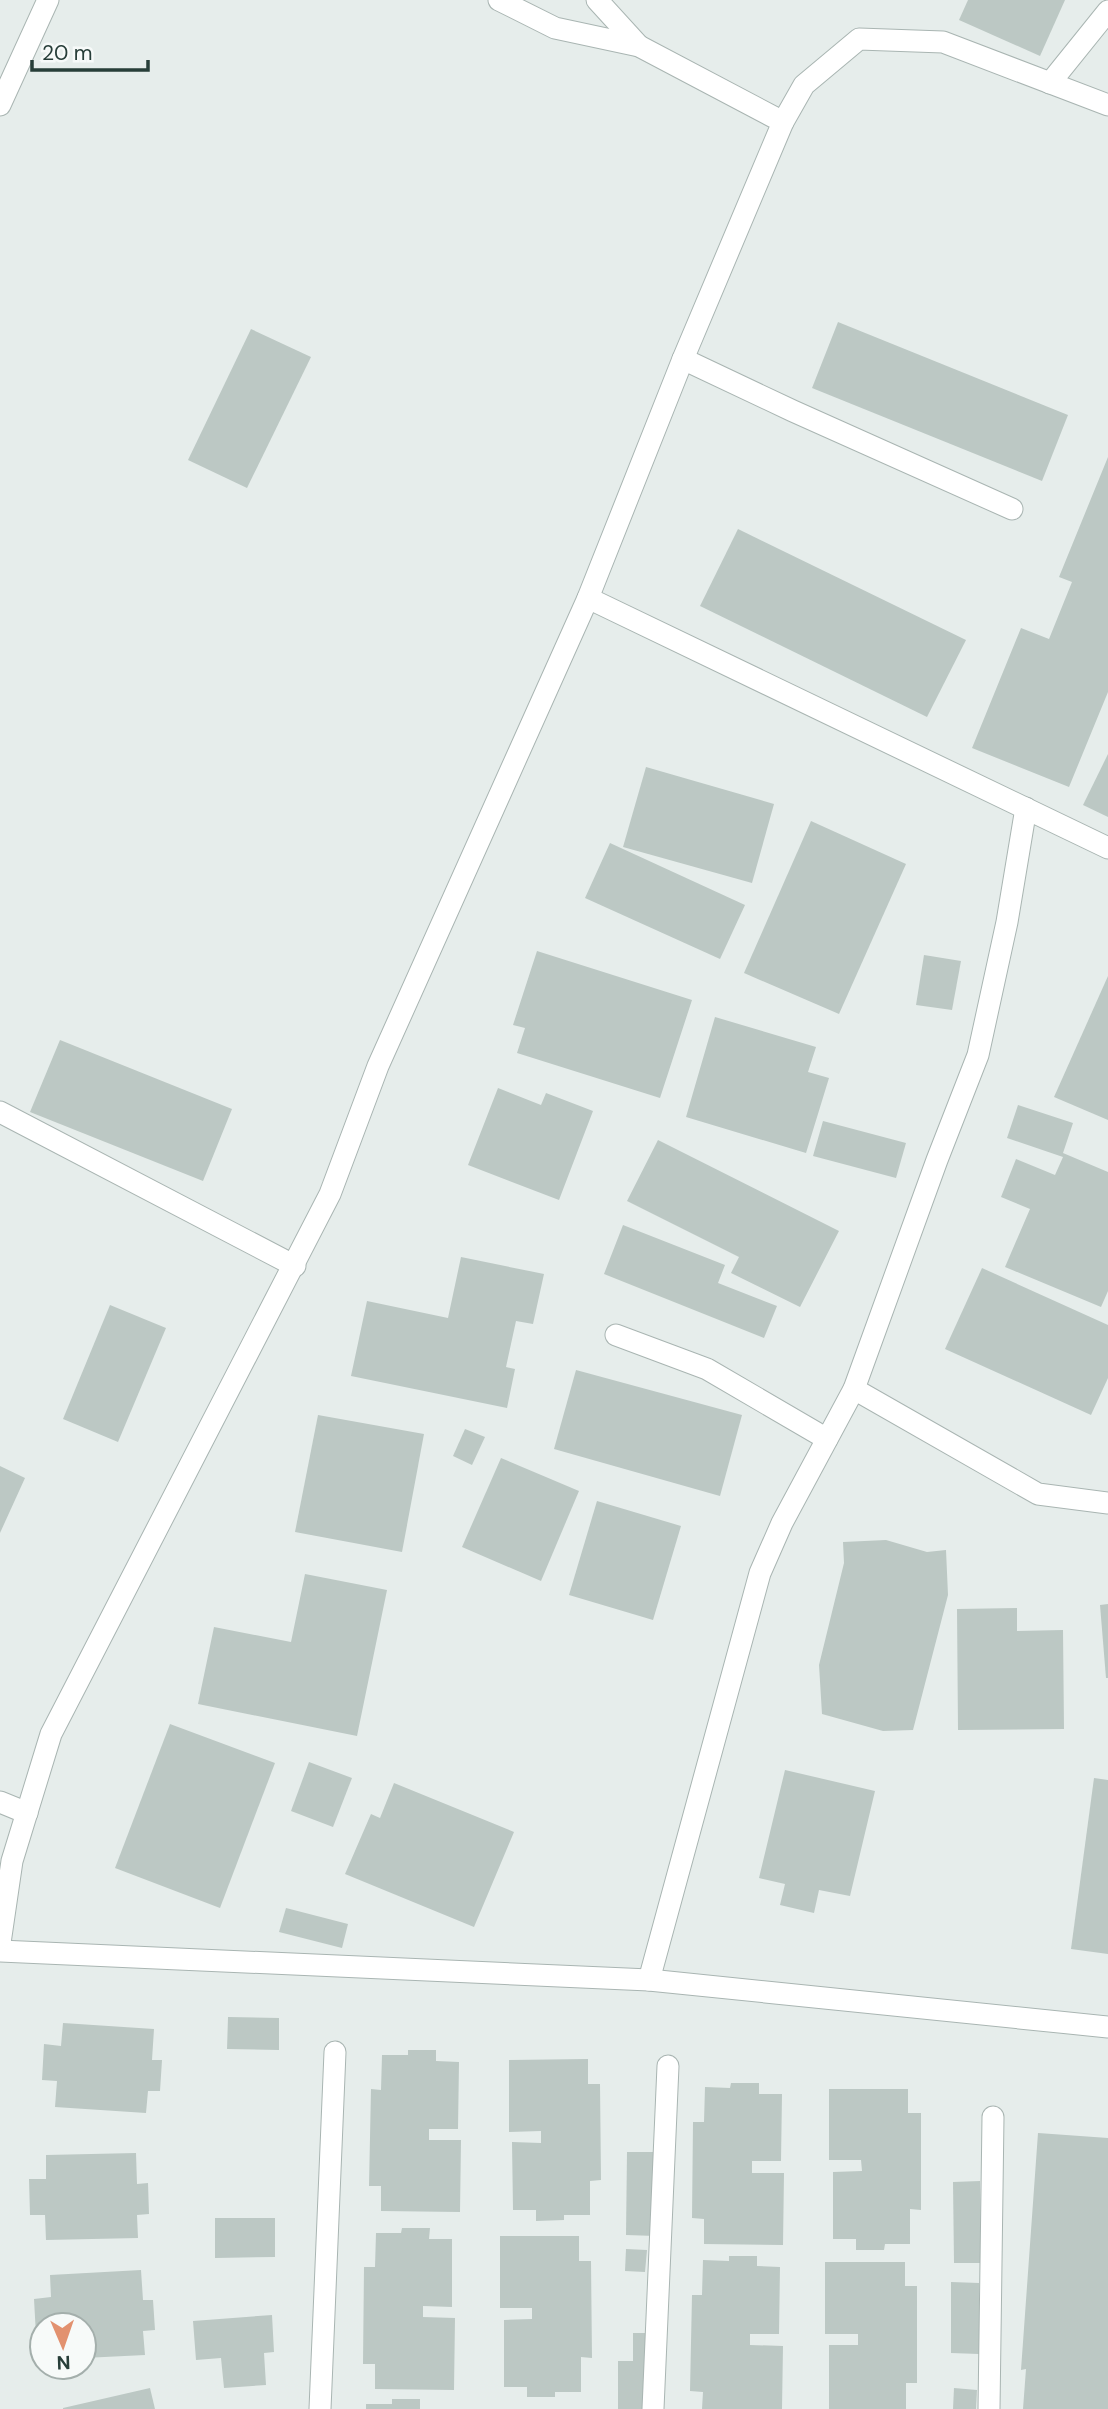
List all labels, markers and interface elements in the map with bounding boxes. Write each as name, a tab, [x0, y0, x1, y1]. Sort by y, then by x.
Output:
scale bar	[32, 28, 147, 72]
text: 20 m	[42, 39, 93, 67]
north arrow	[28, 2311, 98, 2381]
text: N	[56, 2350, 71, 2375]

